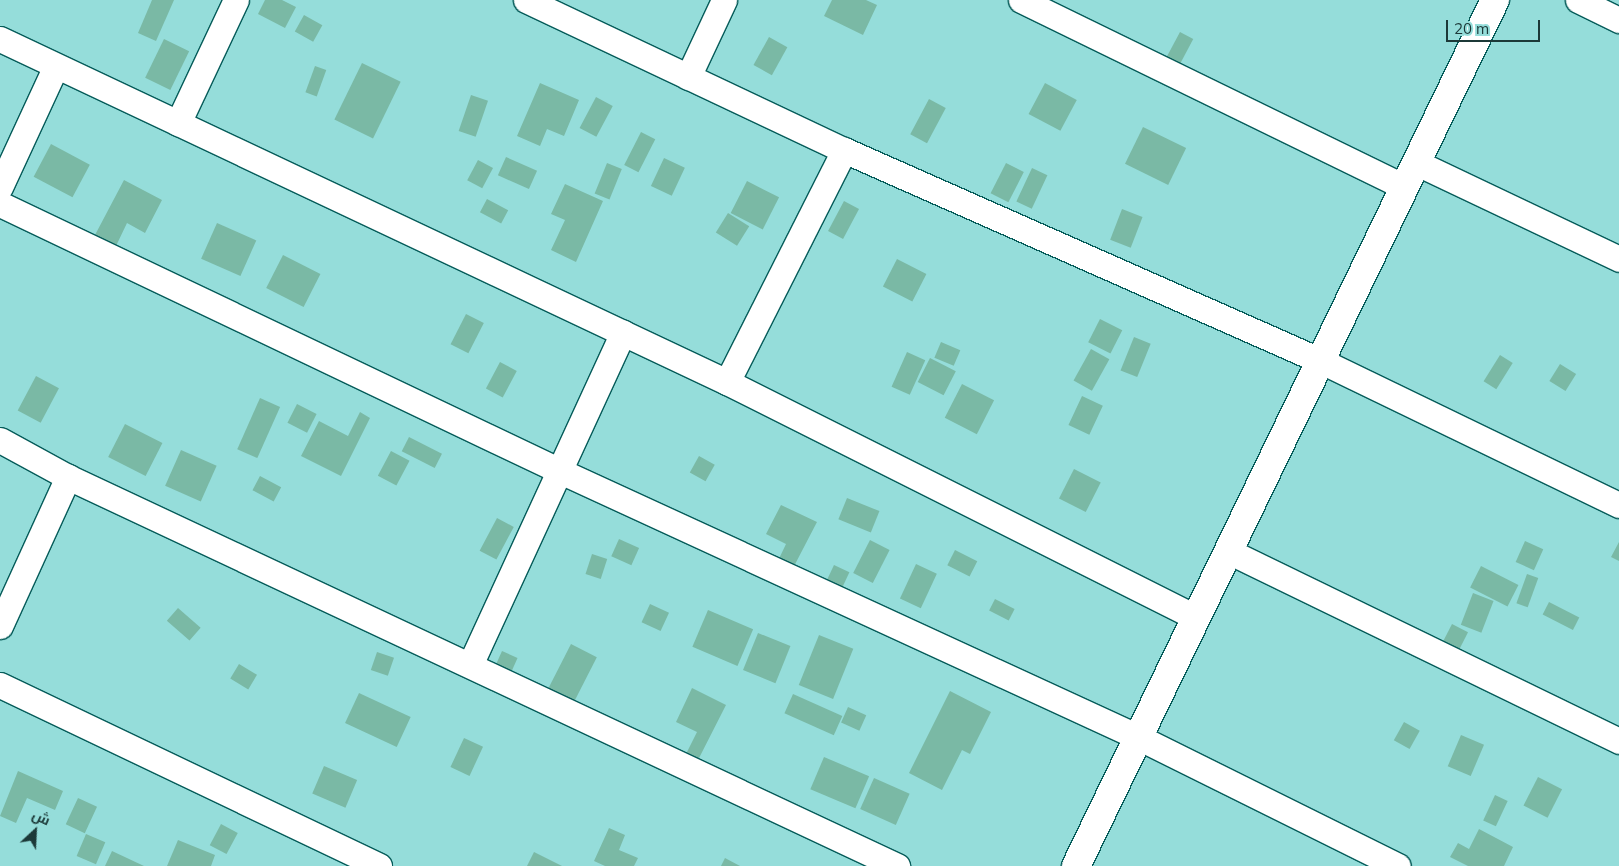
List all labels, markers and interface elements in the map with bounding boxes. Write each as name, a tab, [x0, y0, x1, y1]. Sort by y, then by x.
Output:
scale bar	[1449, 10, 1543, 42]
text: 20 m	[1454, 19, 1489, 38]
text: ش	[29, 805, 53, 829]
north arrow	[10, 806, 60, 856]

